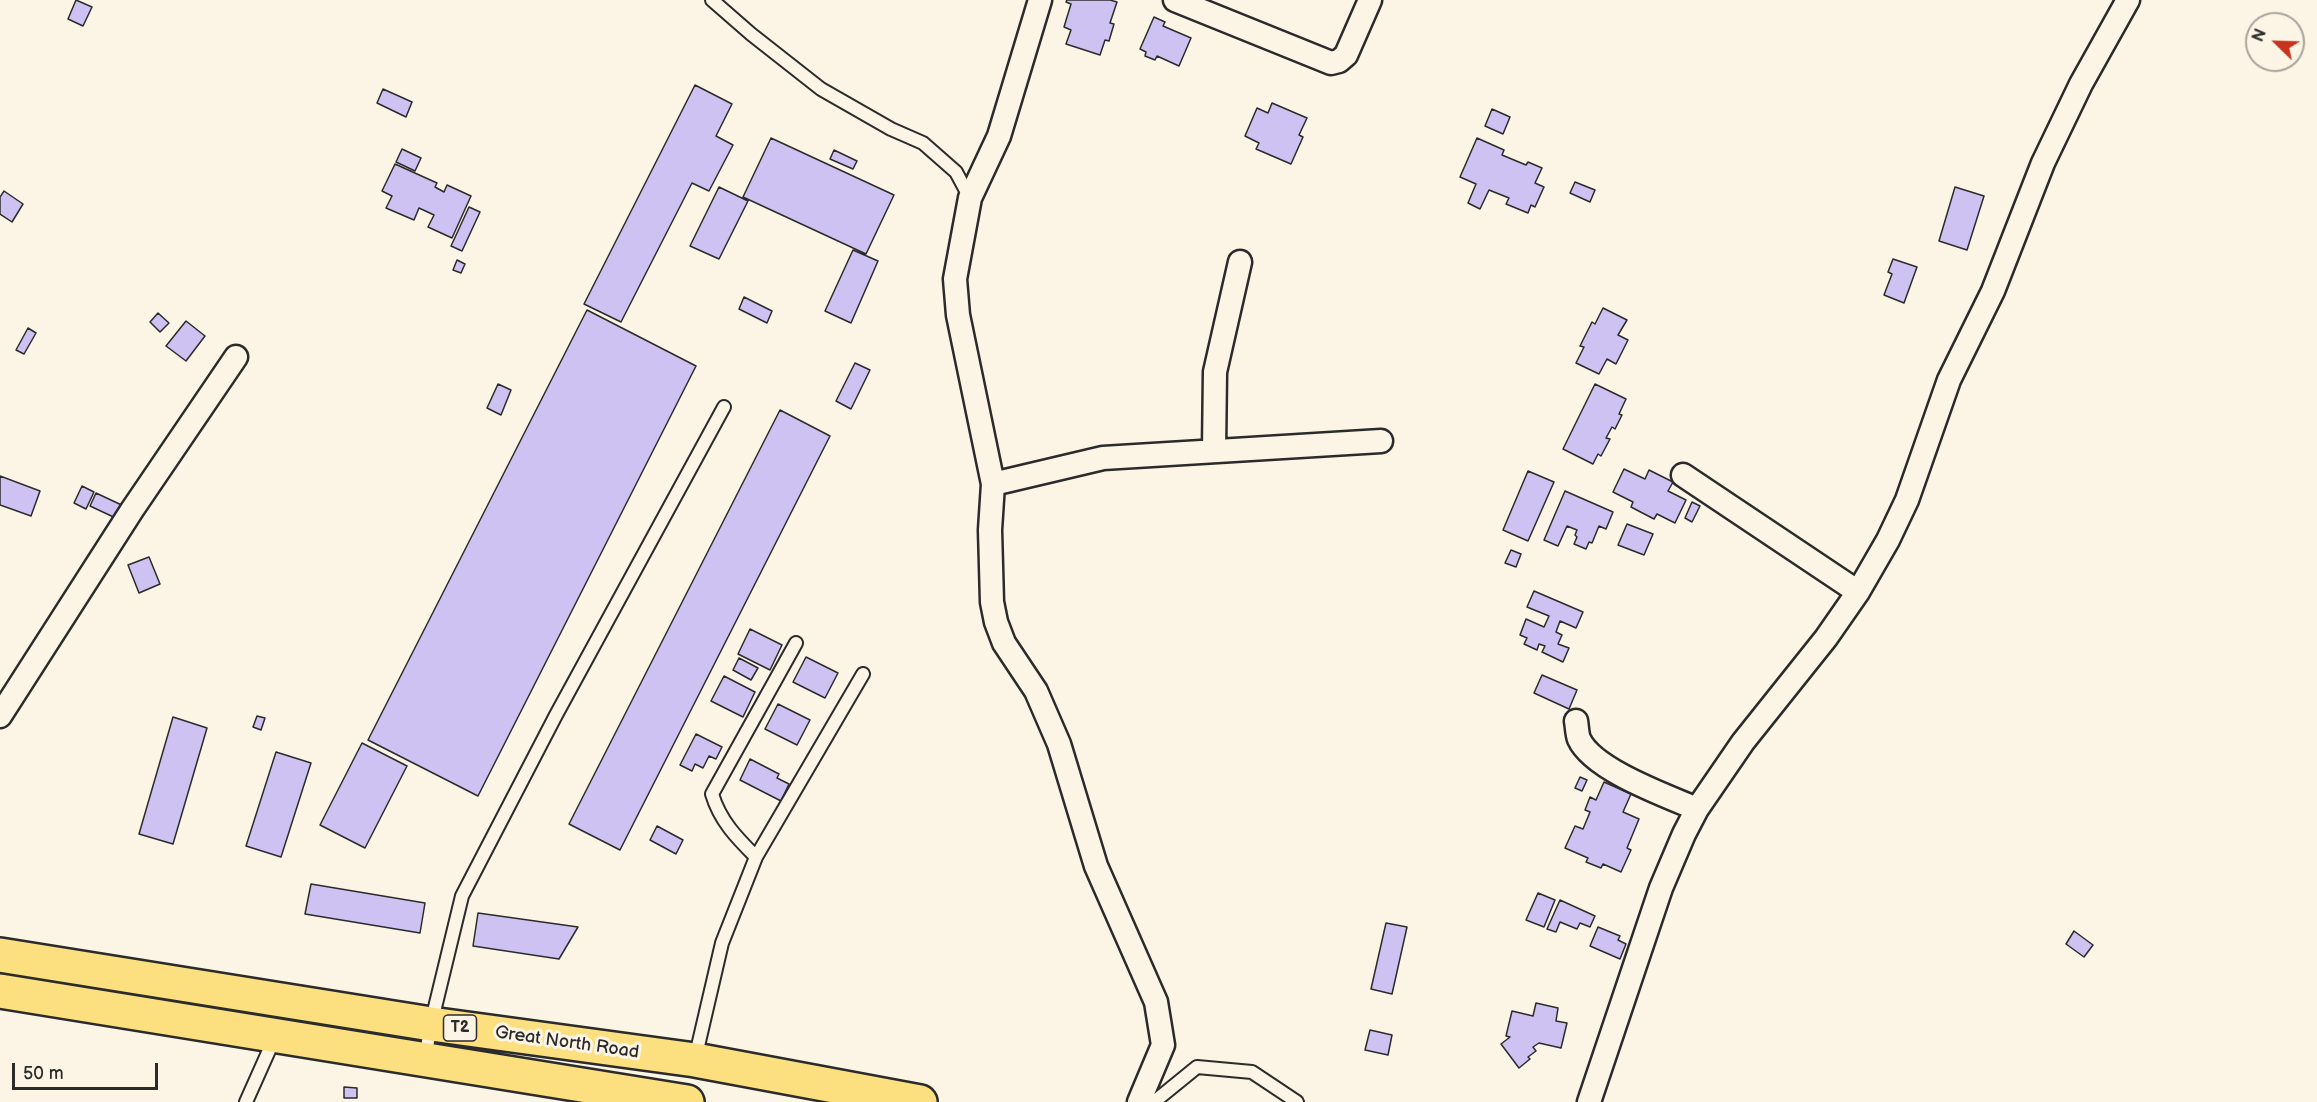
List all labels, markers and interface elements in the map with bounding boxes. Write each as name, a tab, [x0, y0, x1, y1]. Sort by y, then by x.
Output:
north arrow	[2245, 12, 2305, 72]
text: N	[2249, 26, 2271, 45]
road number: T2	[444, 1015, 476, 1041]
street label: Great North Road	[494, 1022, 640, 1064]
scale bar	[15, 1051, 160, 1089]
text: 50 m	[23, 1063, 64, 1084]

